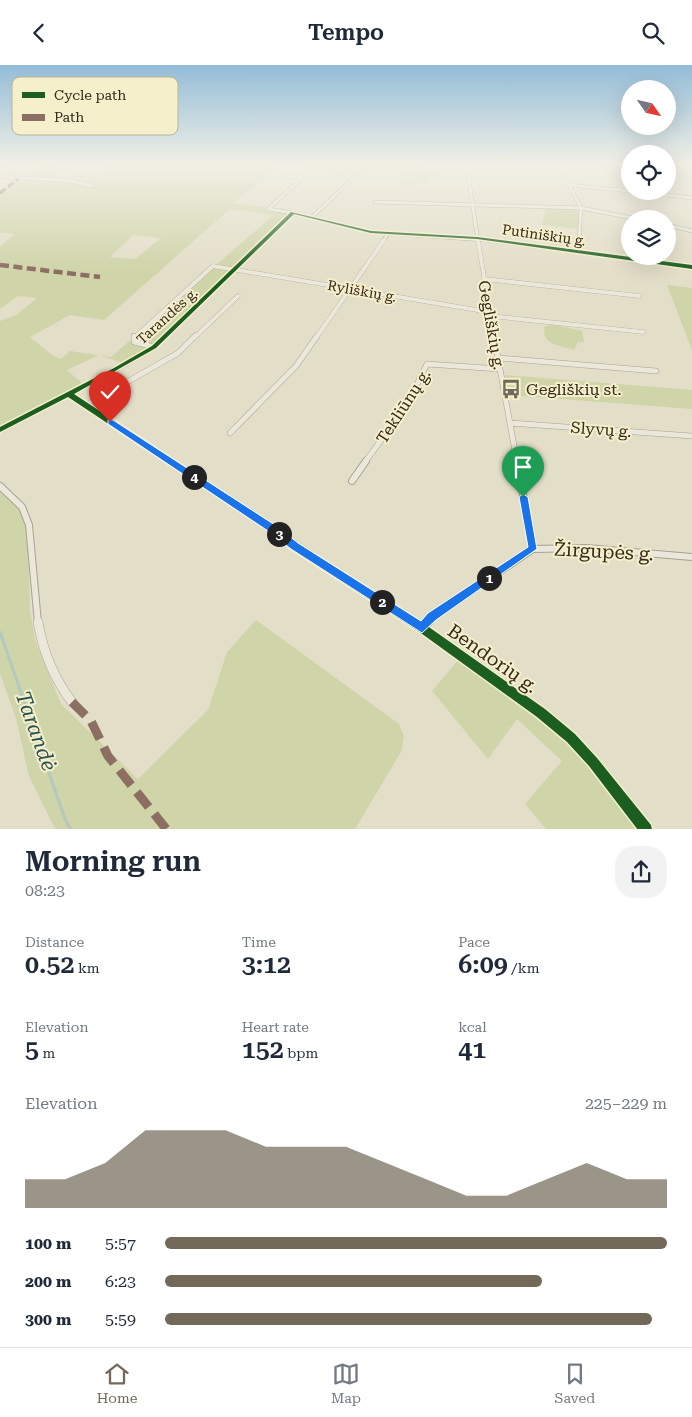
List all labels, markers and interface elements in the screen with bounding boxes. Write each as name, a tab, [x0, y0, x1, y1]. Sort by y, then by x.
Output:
icon: back	[25, 19, 53, 47]
icon: search	[639, 19, 667, 47]
text: Tempo	[308, 20, 384, 45]
legend	[12, 77, 178, 135]
north arrow	[621, 80, 676, 135]
map controls	[621, 80, 676, 265]
text: Cycle path	[54, 87, 126, 103]
text: Path	[54, 109, 84, 125]
button: locate	[621, 145, 676, 200]
button: layers	[621, 210, 676, 265]
street label: Putiniškių g.	[501, 221, 587, 249]
street label: Ryliškių g.	[326, 277, 398, 305]
street label: Gegliškių g.	[474, 279, 509, 371]
street label: Tarandės g.	[133, 285, 201, 347]
street label: Tekliūnų g.	[372, 365, 435, 447]
pin	[89, 371, 131, 422]
icon: check	[96, 378, 124, 406]
bus stop icon: Gegliškių st.	[500, 378, 522, 400]
place label: Gegliškių st.	[526, 380, 622, 399]
street label: Slyvų g.	[570, 418, 632, 441]
pin	[502, 446, 544, 497]
icon: arrive	[509, 453, 537, 481]
pin: 4	[182, 465, 206, 489]
text: 4	[191, 469, 198, 485]
pin: 3	[266, 521, 292, 547]
text: 3	[276, 526, 283, 542]
street label: Žirgupės g.	[554, 537, 654, 566]
pin: 1	[476, 565, 502, 591]
text: 1	[486, 570, 493, 586]
pin: 2	[370, 589, 394, 615]
text: 2	[379, 594, 386, 610]
street label: Bendorių g.	[443, 619, 542, 698]
water label: Tarandė	[10, 688, 62, 774]
text: Morning run	[25, 845, 201, 878]
button: share	[615, 846, 667, 898]
text: 08:23	[25, 881, 65, 900]
text: Distance	[25, 934, 84, 950]
text: Time	[242, 934, 276, 950]
text: Pace	[458, 934, 490, 950]
text: 0.52	[25, 950, 74, 979]
text: 3:12	[242, 950, 291, 979]
text: 6:09	[458, 950, 508, 979]
text: km	[74, 960, 100, 976]
text: /km	[508, 960, 540, 976]
text: Elevation	[25, 1019, 88, 1035]
text: Heart rate	[242, 1019, 309, 1035]
text: kcal	[458, 1019, 487, 1035]
text: 5	[25, 1035, 39, 1064]
text: 152	[242, 1035, 284, 1064]
text: 41	[458, 1035, 486, 1064]
text: m	[39, 1045, 55, 1061]
text: bpm	[284, 1045, 318, 1061]
text: Elevation	[25, 1094, 98, 1113]
text: 225–229 m	[585, 1094, 667, 1113]
text: 100 m	[25, 1234, 71, 1253]
text: 5:57	[105, 1234, 136, 1253]
text: 200 m	[25, 1272, 71, 1291]
text: 6:23	[105, 1272, 136, 1291]
text: 300 m	[25, 1310, 71, 1329]
text: 5:59	[105, 1310, 136, 1329]
tab: Home	[97, 1360, 137, 1406]
tab: Map	[331, 1360, 361, 1406]
tab: Saved	[555, 1360, 595, 1406]

